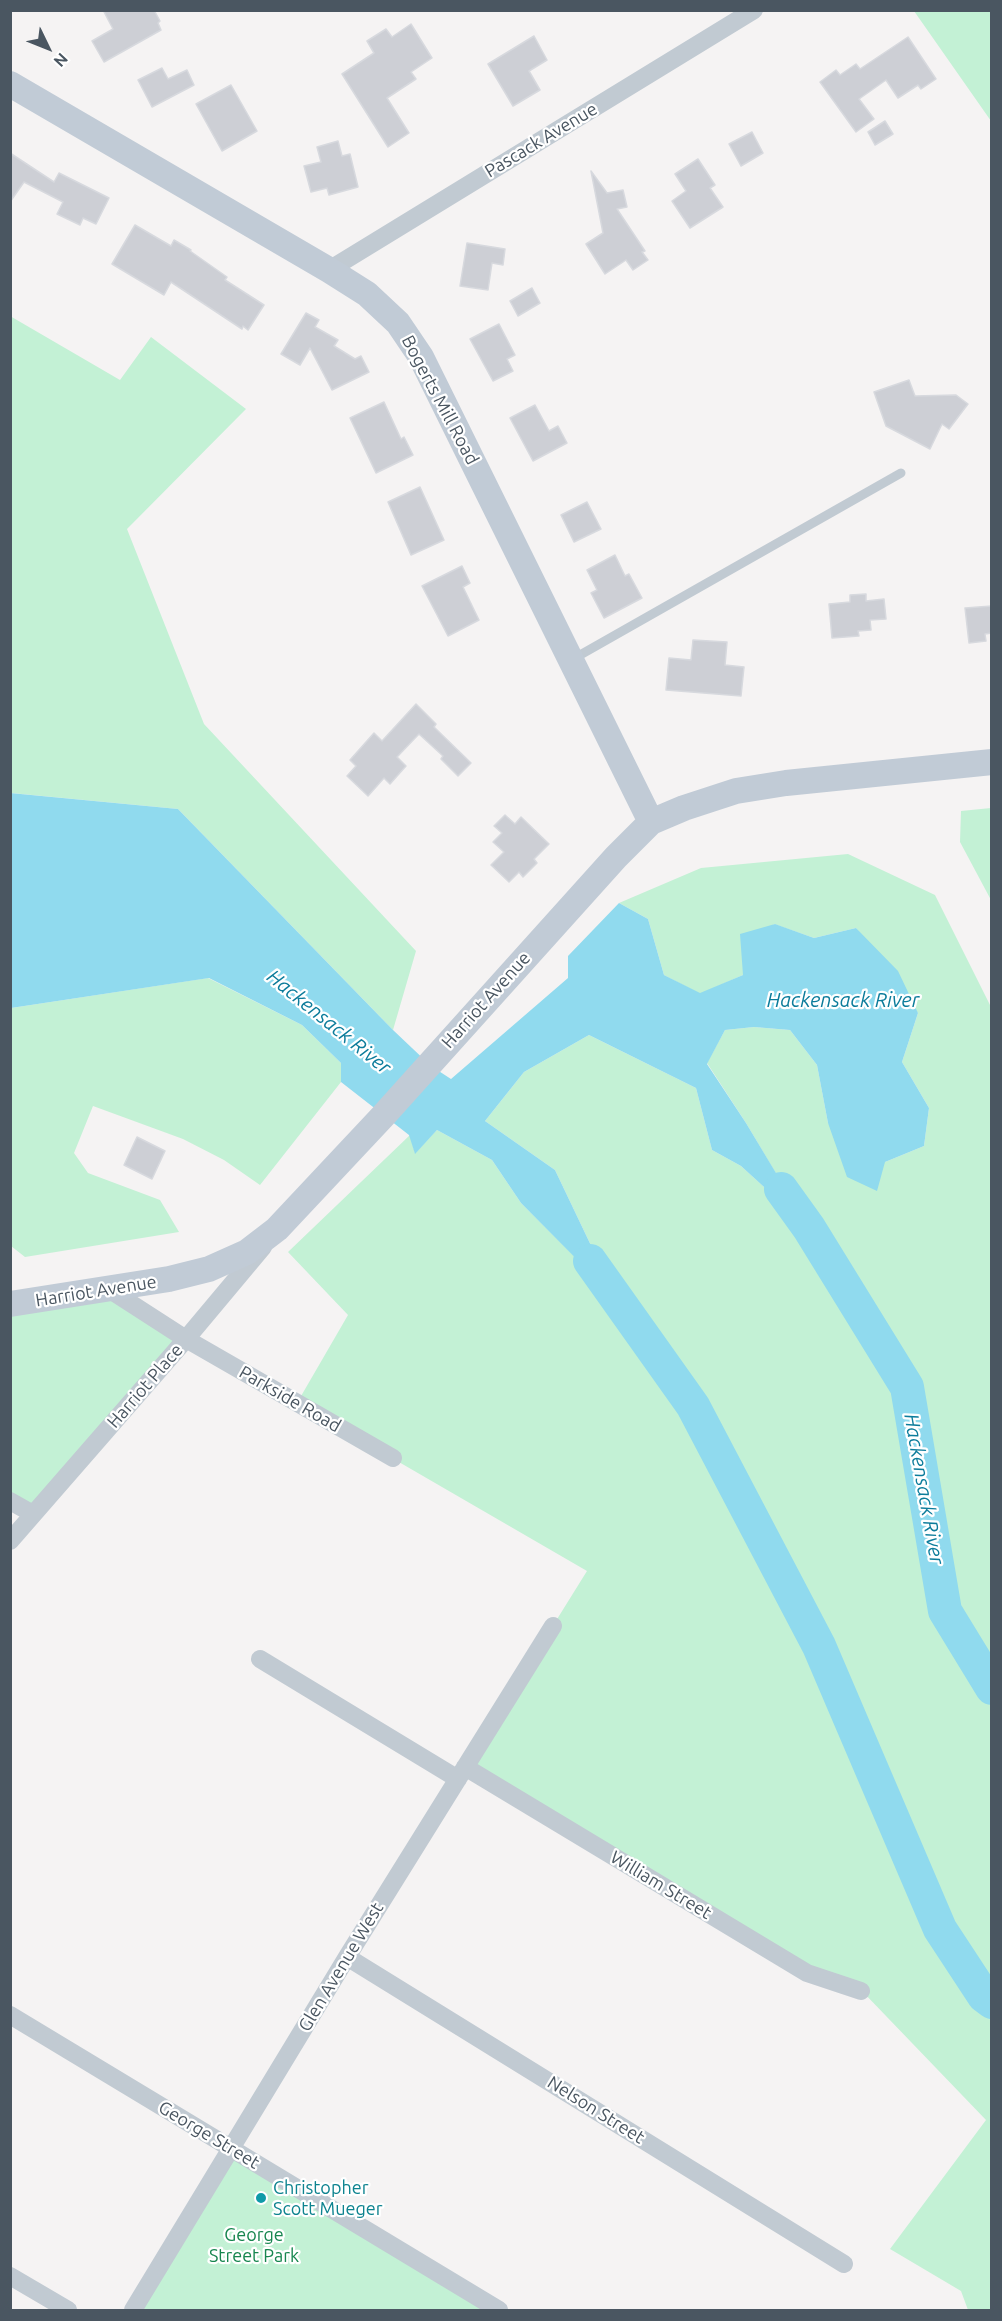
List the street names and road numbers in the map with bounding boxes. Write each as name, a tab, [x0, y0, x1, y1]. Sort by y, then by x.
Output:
street label: Pascack Avenue	[481, 98, 601, 182]
street label: Bogerts Mill Road	[397, 332, 483, 468]
street label: Harriot Avenue	[437, 947, 535, 1053]
street label: Harriot Avenue	[34, 1271, 158, 1311]
street label: Harriot Place	[103, 1339, 187, 1433]
street label: Parkside Road	[235, 1361, 345, 1437]
street label: William Street	[606, 1846, 716, 1924]
street label: Glen Avenue West	[294, 1898, 388, 2036]
street label: Nelson Street	[543, 2072, 649, 2148]
street label: George Street	[155, 2096, 263, 2174]

